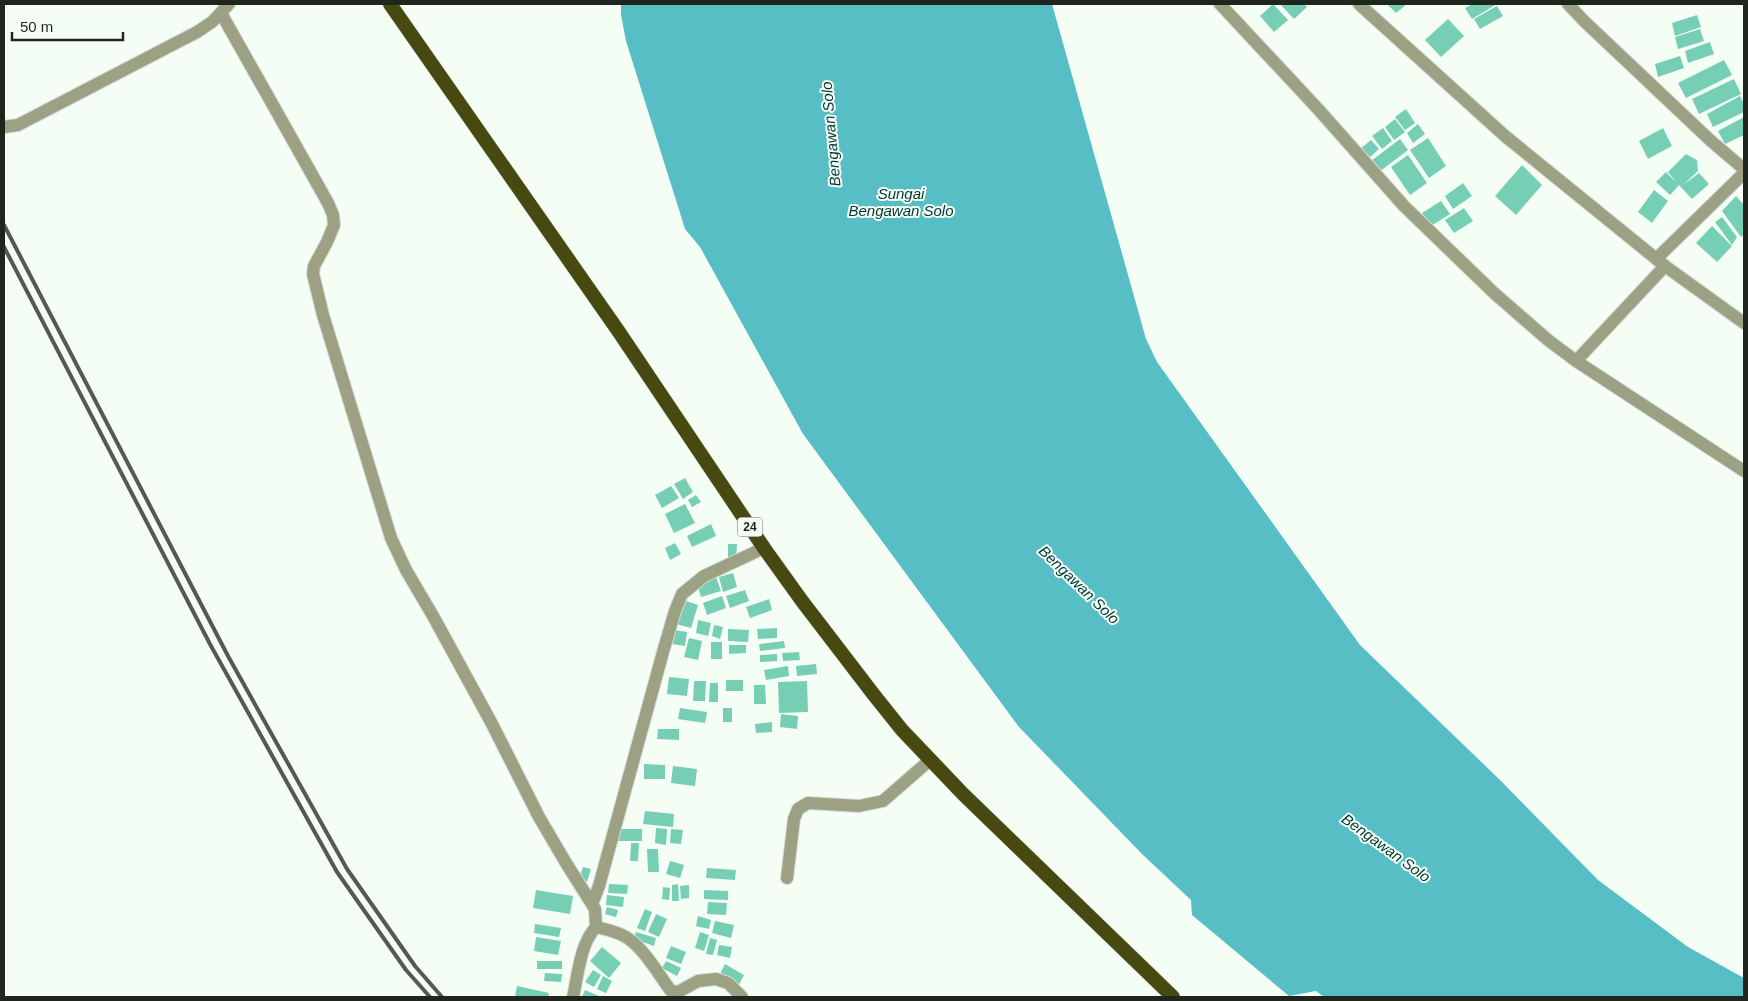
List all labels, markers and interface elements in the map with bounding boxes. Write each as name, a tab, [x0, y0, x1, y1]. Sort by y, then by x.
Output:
scale bar	[12, 10, 124, 42]
text: 50 m	[20, 18, 53, 35]
water label: Bengawan Solo	[817, 81, 844, 187]
water label: Sungai Bengawan Solo	[848, 185, 954, 219]
road number: 24	[738, 518, 762, 536]
water label: Bengawan Solo	[1036, 542, 1123, 627]
water label: Bengawan Solo	[1339, 810, 1434, 885]

